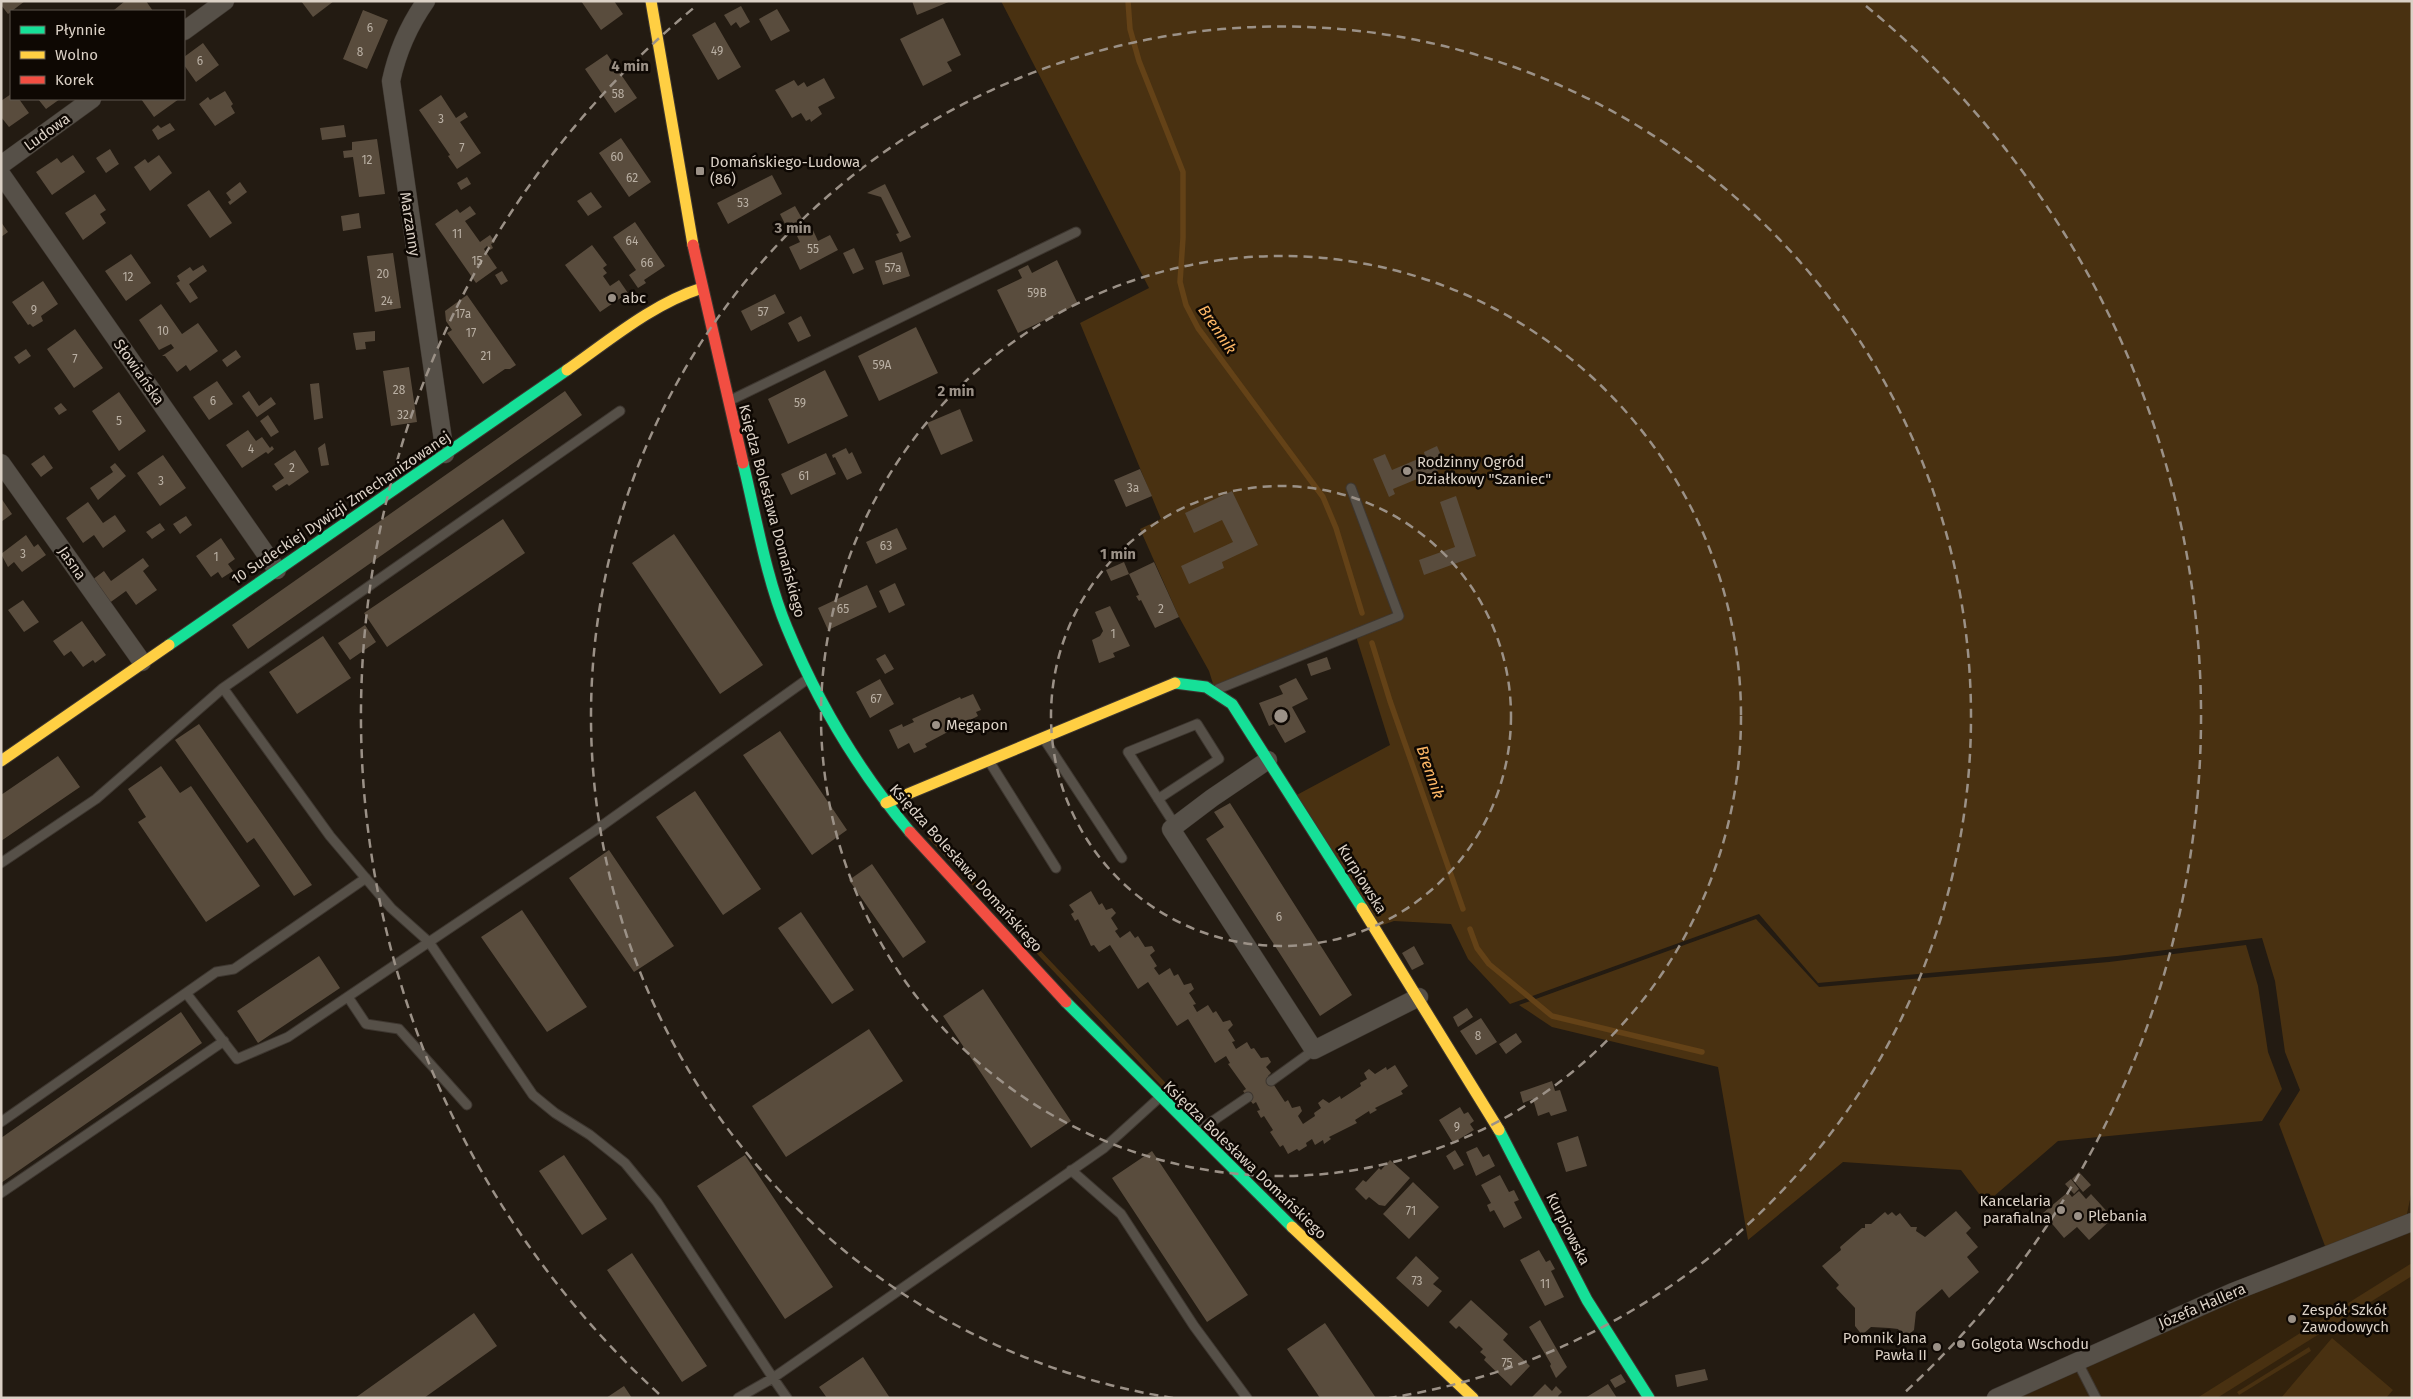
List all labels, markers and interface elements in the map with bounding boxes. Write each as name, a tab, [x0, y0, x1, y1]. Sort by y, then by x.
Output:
legend	[10, 10, 185, 100]
text: Płynnie	[55, 21, 106, 39]
house number: 6	[367, 21, 373, 35]
house number: 49	[711, 44, 723, 58]
house number: 8	[357, 45, 364, 59]
text: Wolno	[55, 46, 98, 64]
house number: 6	[197, 54, 203, 68]
text: 4 min	[611, 57, 649, 75]
text: Korek	[55, 71, 94, 89]
house number: 58	[612, 87, 625, 101]
street label: Ludowa	[20, 109, 74, 155]
house number: 3	[438, 112, 444, 126]
house number: 7	[459, 141, 465, 155]
house number: 60	[610, 150, 624, 164]
house number: 12	[361, 153, 373, 167]
place label: Domańskiego-Ludowa (86)	[710, 153, 860, 188]
marker: Domańskiego-Ludowa (86)	[694, 165, 706, 177]
house number: 62	[626, 171, 638, 185]
street label: Marzanny	[396, 191, 424, 258]
house number: 53	[737, 196, 749, 210]
text: 3 min	[774, 219, 811, 237]
house number: 11	[452, 227, 462, 241]
house number: 64	[626, 234, 639, 248]
house number: 55	[807, 242, 819, 256]
house number: 15	[471, 254, 483, 268]
house number: 66	[641, 256, 653, 270]
house number: 57a	[884, 261, 902, 275]
house number: 20	[377, 267, 390, 281]
house number: 12	[122, 270, 134, 284]
house number: 59B	[1027, 286, 1047, 300]
place label: abc	[622, 289, 646, 307]
marker: abc	[606, 292, 618, 304]
house number: 24	[381, 294, 394, 308]
water label: Brennik	[1194, 301, 1241, 358]
house number: 9	[31, 303, 37, 317]
house number: 57	[757, 305, 769, 319]
house number: 17a	[455, 307, 471, 321]
house number: 10	[157, 324, 169, 338]
house number: 17	[466, 326, 476, 340]
street label: Słowiańska	[110, 336, 168, 408]
house number: 21	[481, 349, 491, 363]
house number: 7	[72, 352, 78, 366]
house number: 59A	[873, 358, 892, 372]
text: 2 min	[938, 382, 974, 400]
house number: 28	[393, 383, 406, 397]
house number: 6	[210, 394, 216, 408]
house number: 59	[794, 396, 806, 410]
street label: Księdza Bolesława Domańskiego	[735, 402, 809, 620]
house number: 32	[397, 408, 409, 422]
house number: 5	[116, 414, 122, 428]
street label: 10 Sudeckiej Dywizji Zmechanizowanej	[228, 428, 454, 588]
house number: 4	[248, 442, 255, 456]
place label: Rodzinny Ogród Działkowy "Szaniec"	[1417, 453, 1551, 488]
house number: 2	[289, 461, 295, 475]
marker: Rodzinny Ogród Działkowy "Szaniec"	[1401, 465, 1413, 477]
house number: 61	[798, 469, 810, 483]
house number: 3	[158, 474, 164, 488]
house number: 3a	[1127, 481, 1139, 495]
house number: 63	[880, 539, 892, 553]
street label: Jasna	[54, 543, 90, 583]
text: 1 min	[1100, 545, 1136, 563]
house number: 3	[20, 547, 26, 561]
house number: 1	[213, 550, 219, 564]
house number: 65	[837, 602, 849, 616]
house number: 2	[1158, 602, 1164, 616]
house number: 1	[1110, 627, 1116, 641]
house number: 67	[870, 692, 882, 706]
centre of rings	[1272, 707, 1290, 725]
place label: Megapon	[946, 716, 1008, 734]
marker: Megapon	[930, 719, 942, 731]
water label: Brennik	[1413, 743, 1449, 802]
street label: Księdza Bolesława Domańskiego	[886, 780, 1046, 956]
street label: Kurpiowska	[1334, 841, 1390, 917]
house number: 6	[1276, 910, 1282, 924]
house number: 8	[1475, 1029, 1482, 1043]
street label: Księdza Bolesława Domańskiego	[1160, 1077, 1330, 1243]
house number: 9	[1454, 1120, 1460, 1134]
street label: Kurpiowska	[1542, 1190, 1594, 1268]
place label: Kancelaria parafialna	[1980, 1192, 2051, 1227]
house number: 71	[1406, 1204, 1416, 1218]
marker: Kancelaria parafialna	[2055, 1204, 2067, 1216]
place label: Plebania	[2088, 1207, 2147, 1225]
marker: Plebania	[2072, 1210, 2084, 1222]
house number: 73	[1411, 1274, 1423, 1288]
house number: 11	[1540, 1277, 1550, 1291]
street label: Józefa Hallera	[2156, 1280, 2248, 1332]
place label: Zespół Szkół Zawodowych	[2302, 1301, 2389, 1336]
marker: Zespół Szkół Zawodowych	[2286, 1313, 2298, 1325]
place label: Pomnik Jana Pawła II	[1843, 1329, 1927, 1364]
place label: Golgota Wschodu	[1971, 1335, 2089, 1353]
marker: Golgota Wschodu	[1955, 1338, 1967, 1350]
marker: Pomnik Jana Pawła II	[1931, 1341, 1943, 1353]
house number: 75	[1501, 1356, 1513, 1370]

